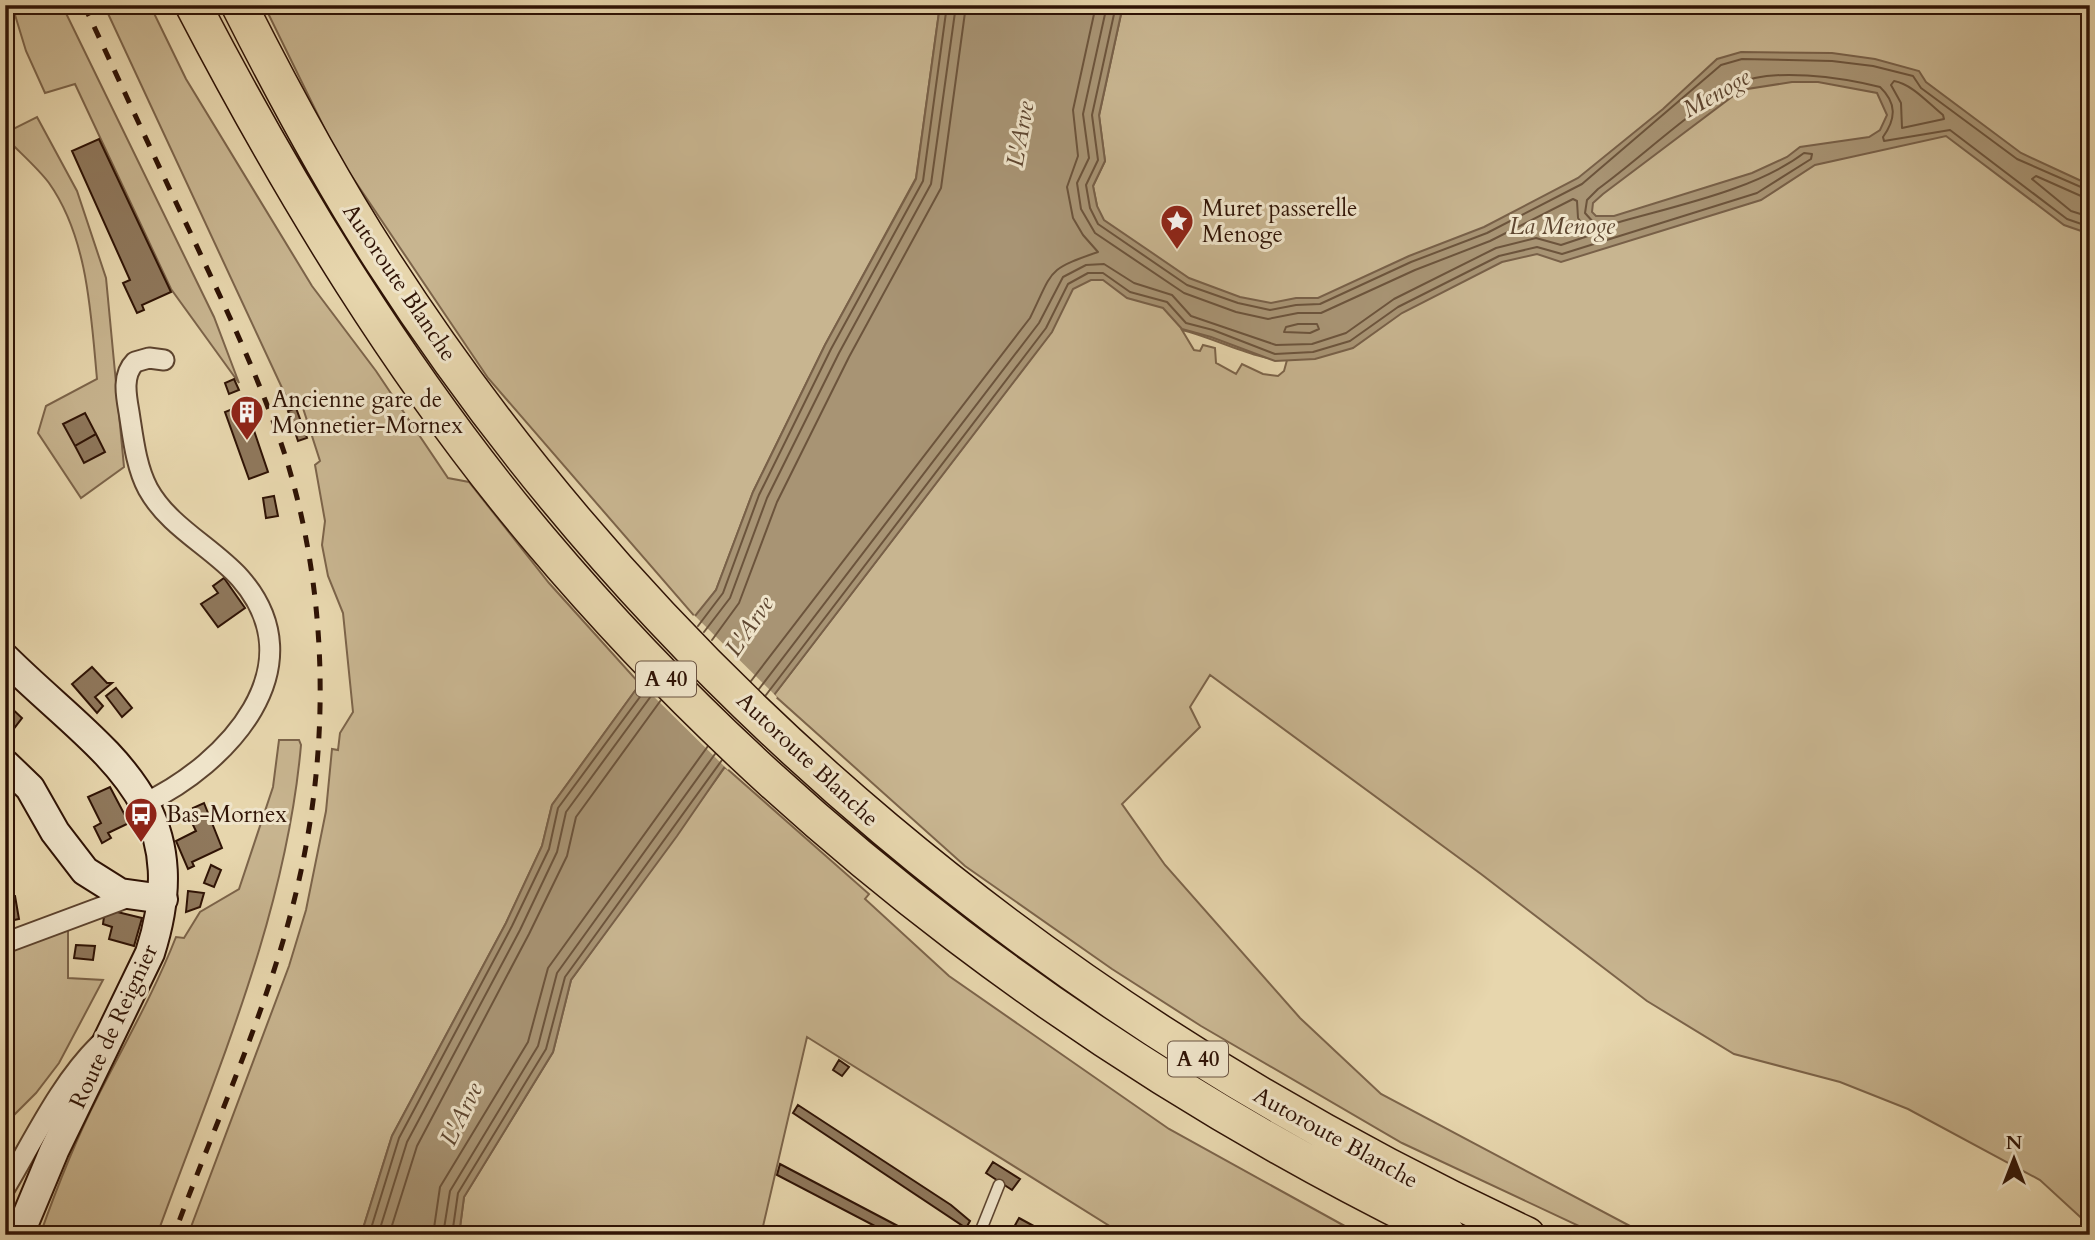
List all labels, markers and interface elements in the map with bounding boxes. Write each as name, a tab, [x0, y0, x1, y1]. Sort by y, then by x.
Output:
water label: Menoge	[1676, 60, 1757, 126]
water label: L'Arve	[998, 98, 1043, 170]
place label: Muret passerelle Menoge	[1202, 193, 1358, 250]
street label: Autoroute Blanche	[335, 197, 464, 367]
place icon: Muret passerelle Menoge	[1158, 202, 1196, 251]
water label: La Menoge	[1509, 210, 1616, 243]
place label: Ancienne gare de Monnetier-Mornex	[272, 384, 464, 441]
building icon: Ancienne gare de Monnetier-Mornex	[228, 393, 266, 442]
water label: L'Arve	[717, 589, 782, 663]
road number: A 40	[636, 662, 696, 696]
street label: Autoroute Blanche	[730, 685, 886, 833]
bus stop icon: Bas-Mornex	[122, 795, 160, 844]
place label: Bas-Mornex	[166, 799, 288, 830]
street label: Route de Reignier	[62, 939, 165, 1113]
road number: A 40	[1168, 1042, 1228, 1076]
water label: L'Arve	[432, 1077, 491, 1151]
street label: Autoroute Blanche	[1248, 1079, 1424, 1196]
north arrow	[1980, 1124, 2050, 1194]
text: N	[2006, 1130, 2023, 1156]

